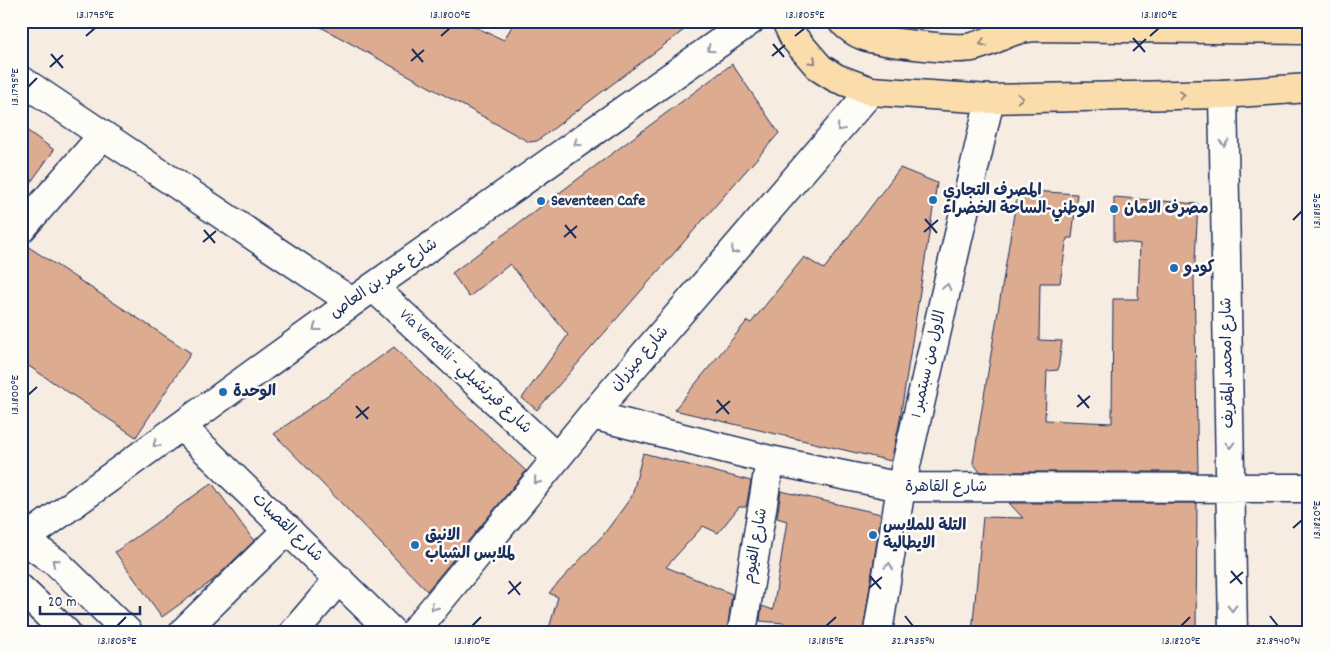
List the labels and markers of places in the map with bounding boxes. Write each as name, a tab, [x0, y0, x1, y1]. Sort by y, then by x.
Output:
place label: المصرف التجاري الوطني-الساحة الخضراء	[943, 180, 1095, 222]
place label: Seventeen Cafe	[551, 190, 645, 213]
marker: المصرف التجاري الوطني-الساحة الخضراء	[927, 194, 939, 206]
marker: Seventeen Cafe	[535, 195, 547, 207]
place label: مصرف الامان	[1124, 198, 1209, 221]
marker: مصرف الامان	[1108, 203, 1120, 215]
place label: كودو	[1183, 257, 1215, 280]
marker: كودو	[1168, 262, 1180, 274]
place label: الوحدة	[233, 381, 276, 404]
marker: الوحدة	[217, 386, 229, 398]
place label: التلة للملابس الايطالية	[883, 515, 966, 556]
place label: الانيق لملابس الشباب	[425, 525, 515, 566]
marker: التلة للملابس الايطالية	[867, 529, 879, 541]
marker: الانيق لملابس الشباب	[409, 539, 421, 551]

